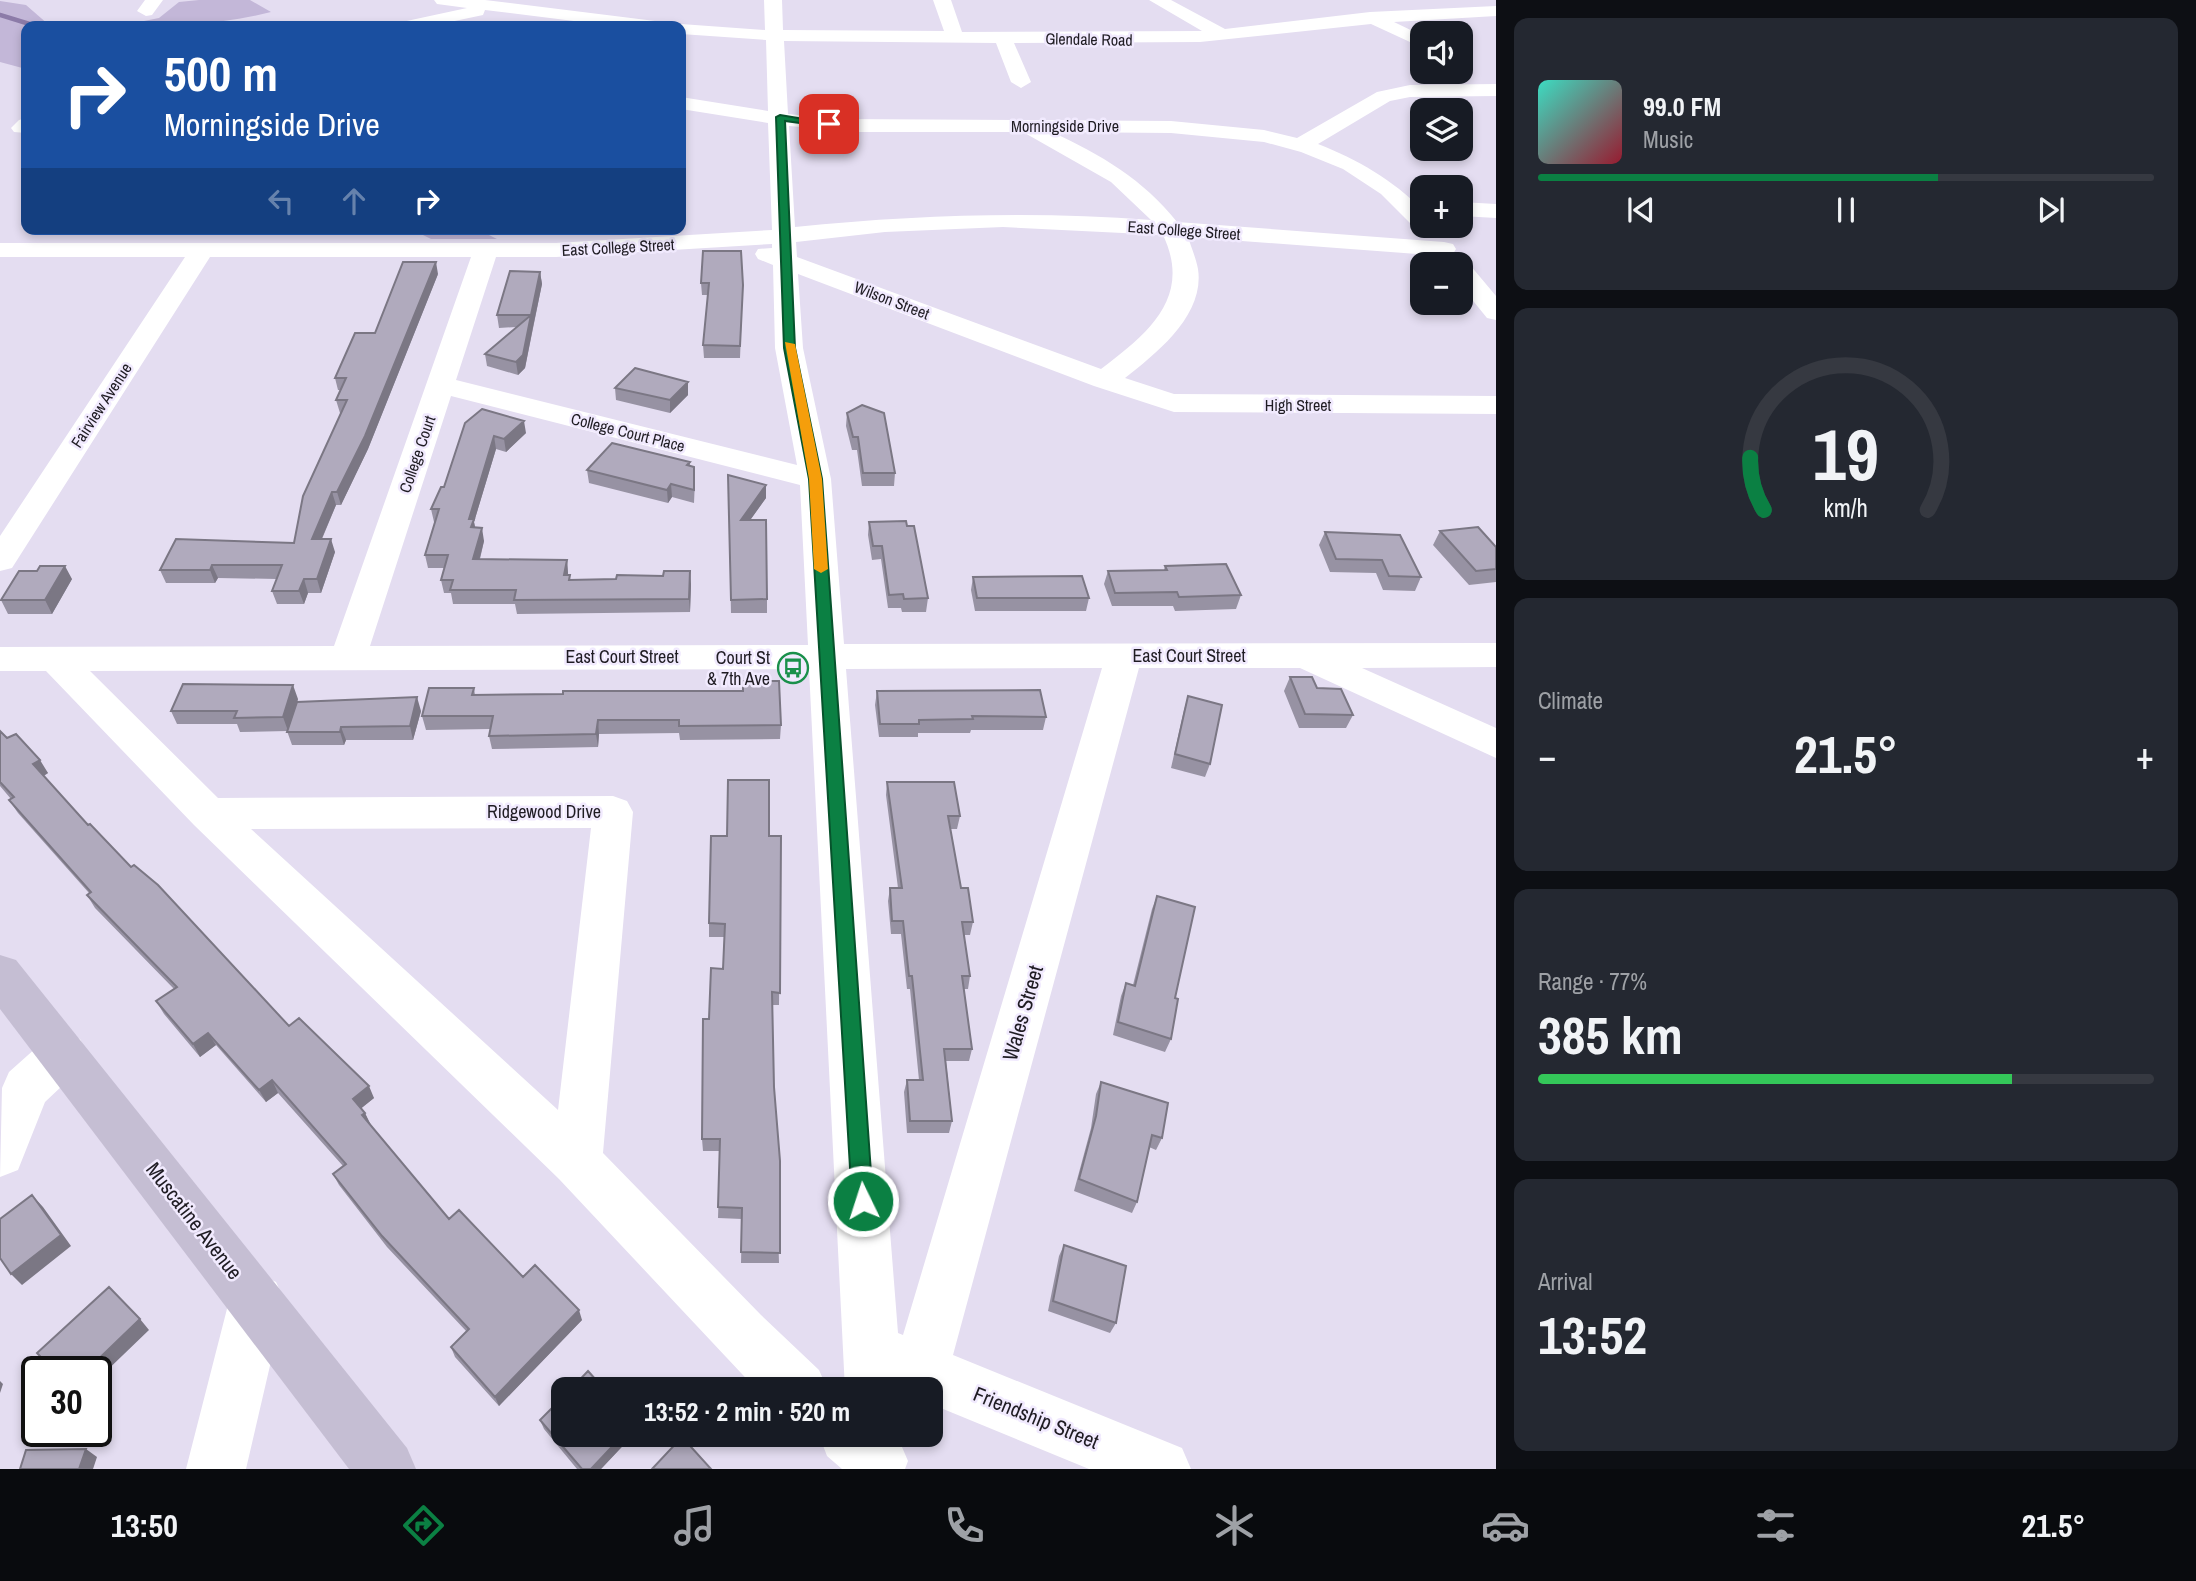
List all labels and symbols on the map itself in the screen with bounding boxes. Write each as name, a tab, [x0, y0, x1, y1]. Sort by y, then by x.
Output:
street label: Glendale Road	[1045, 27, 1133, 51]
pin	[799, 94, 859, 154]
street label: Morningside Drive	[1011, 115, 1119, 137]
street label: East College Street	[1127, 215, 1241, 245]
street label: East College Street	[561, 233, 675, 261]
street label: Wilson Street	[851, 276, 933, 325]
street label: Fairview Avenue	[65, 358, 137, 452]
street label: High Street	[1265, 394, 1332, 416]
street label: College Court Place	[569, 407, 687, 457]
street label: College Court	[394, 412, 441, 496]
street label: East Court Street	[1132, 643, 1246, 668]
street label: East Court Street	[565, 644, 679, 669]
place label: Court St & 7th Ave	[707, 645, 770, 691]
bus stop icon: Court St & 7th Ave	[776, 651, 810, 685]
street label: Ridgewood Drive	[487, 799, 601, 824]
street label: Wales Street	[995, 962, 1050, 1064]
street label: Muscatine Avenue	[139, 1156, 249, 1285]
position arrow	[826, 1164, 900, 1238]
speed limit sign: 30	[21, 1356, 112, 1447]
street label: Friendship Street	[969, 1379, 1103, 1456]

